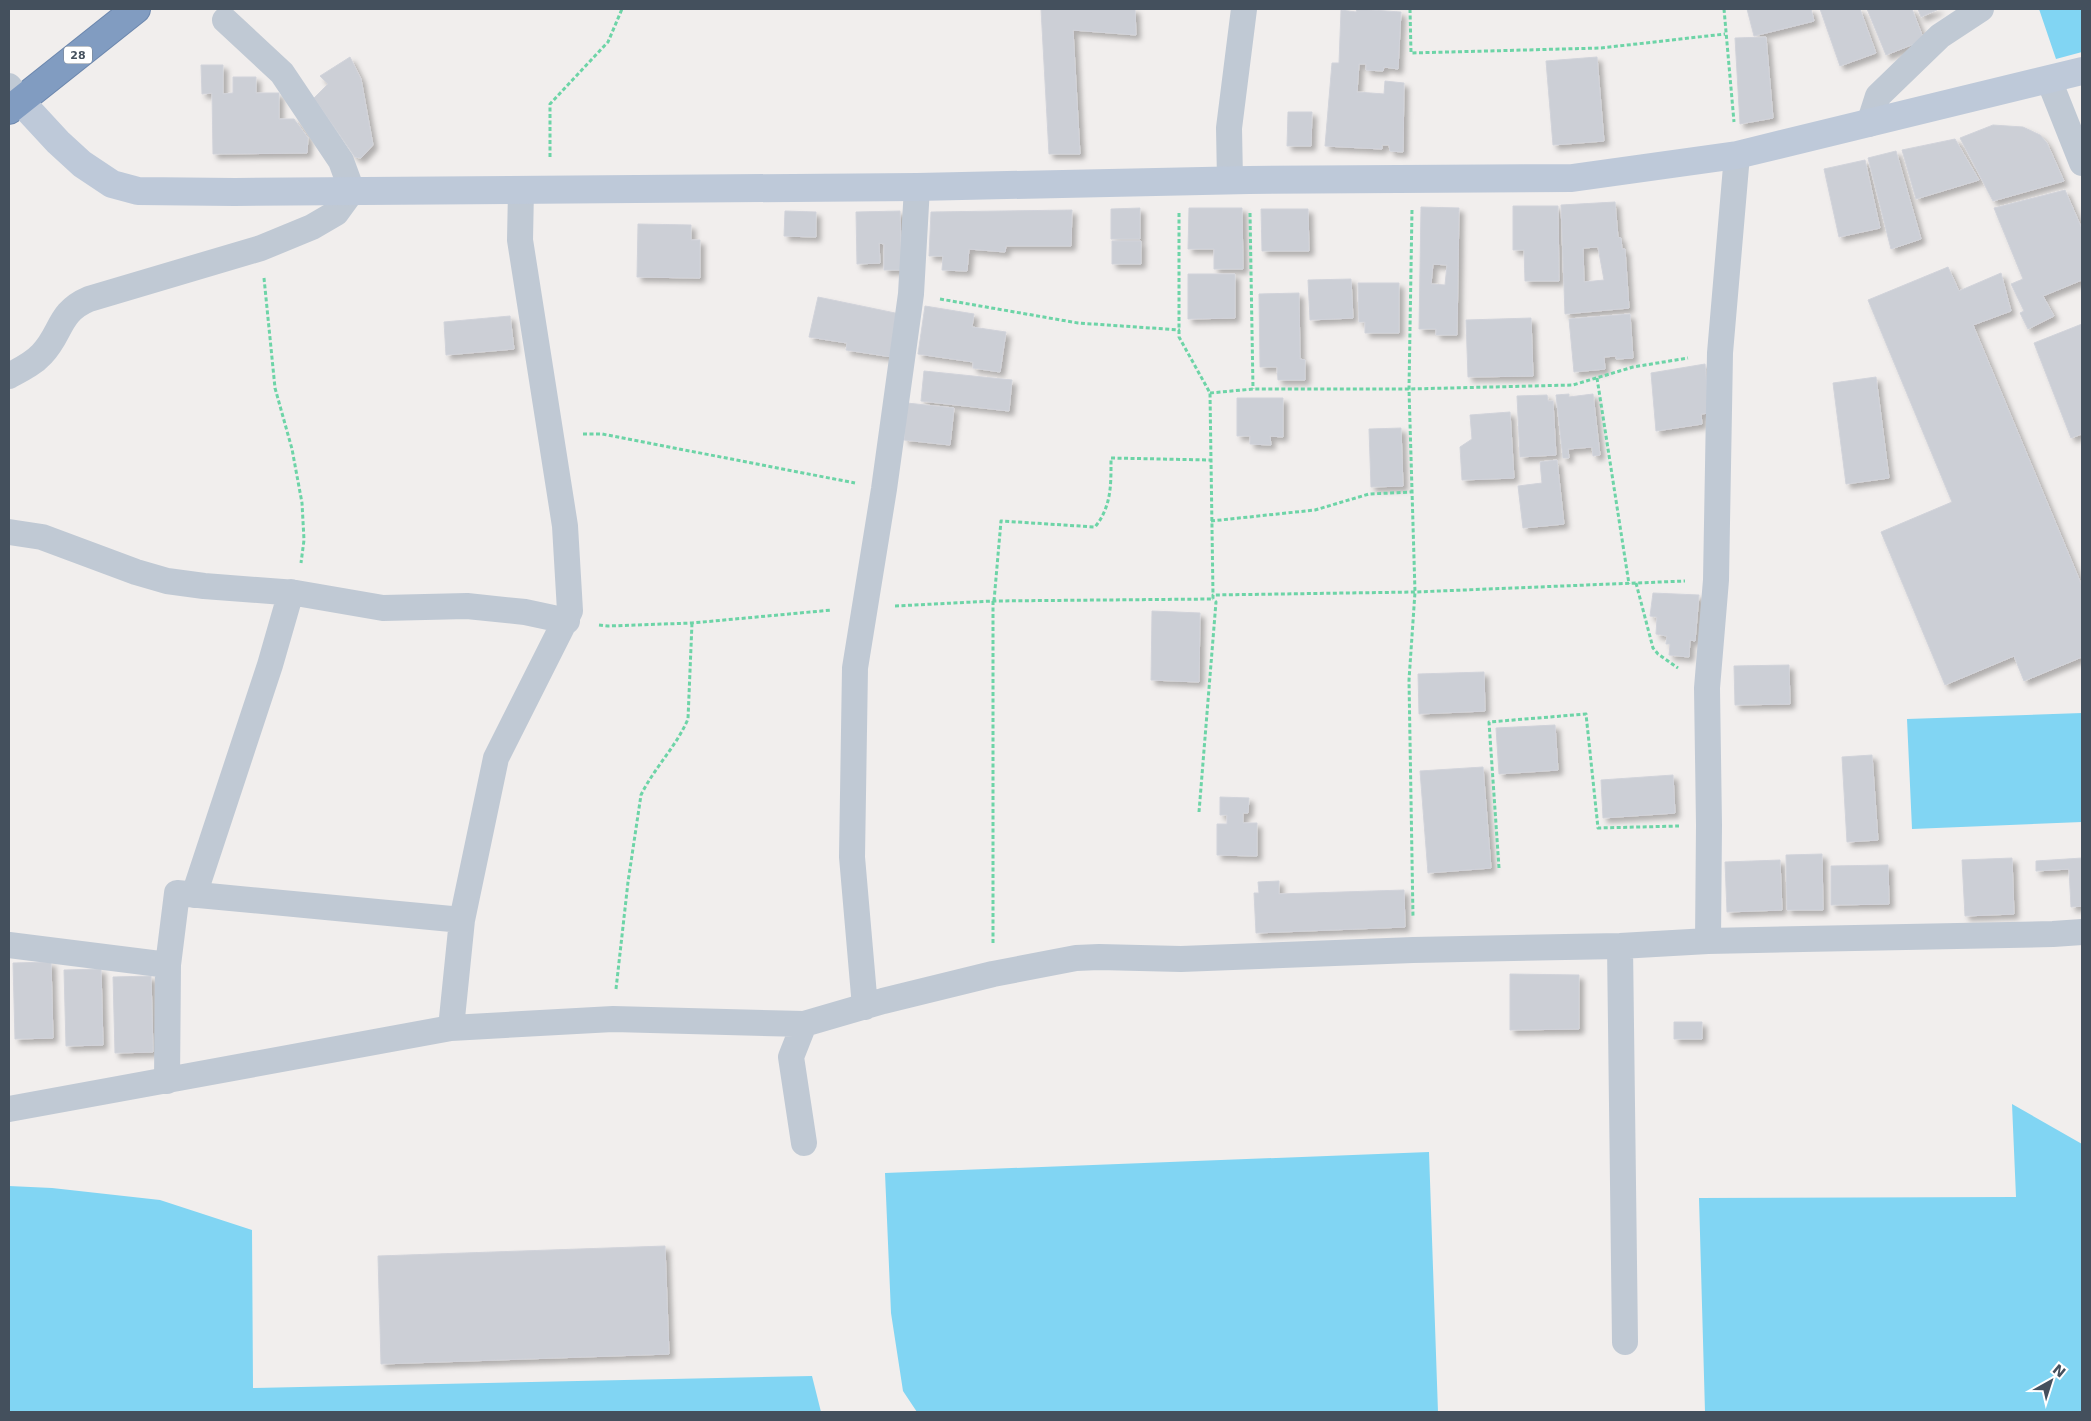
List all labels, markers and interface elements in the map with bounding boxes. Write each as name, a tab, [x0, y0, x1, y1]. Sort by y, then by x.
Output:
road number: 28	[64, 46, 92, 64]
north arrow	[2026, 1356, 2076, 1406]
text: N	[2050, 1361, 2069, 1381]

